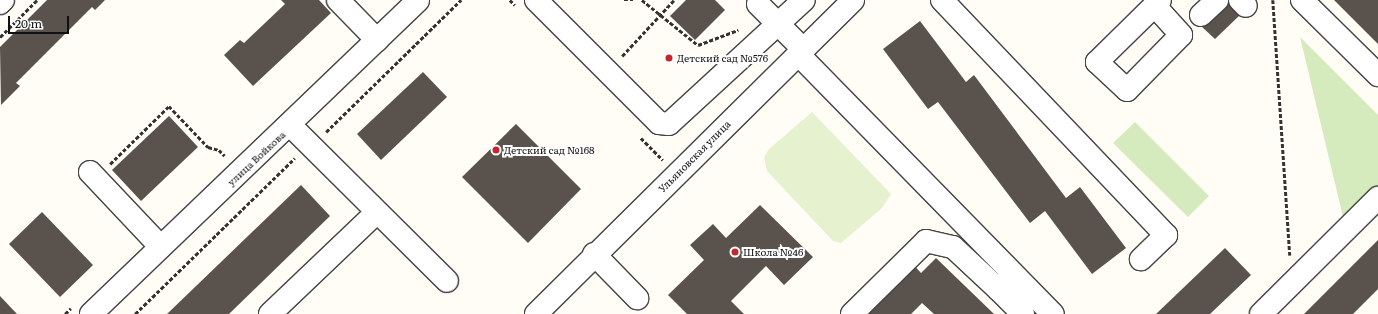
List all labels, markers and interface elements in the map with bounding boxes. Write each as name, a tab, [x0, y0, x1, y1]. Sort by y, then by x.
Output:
scale bar	[10, 8, 71, 34]
text: 20 m	[15, 14, 42, 32]
place label: Детский сад №576	[677, 52, 768, 64]
marker: Детский сад №576	[664, 53, 674, 63]
street label: Ульяновская улица	[655, 117, 733, 195]
street label: улица Войкова	[225, 128, 287, 188]
place label: Детский сад №168	[504, 144, 595, 156]
marker: Детский сад №168	[491, 145, 501, 155]
place label: Школа №46	[743, 246, 803, 258]
marker: Школа №46	[730, 247, 740, 257]

